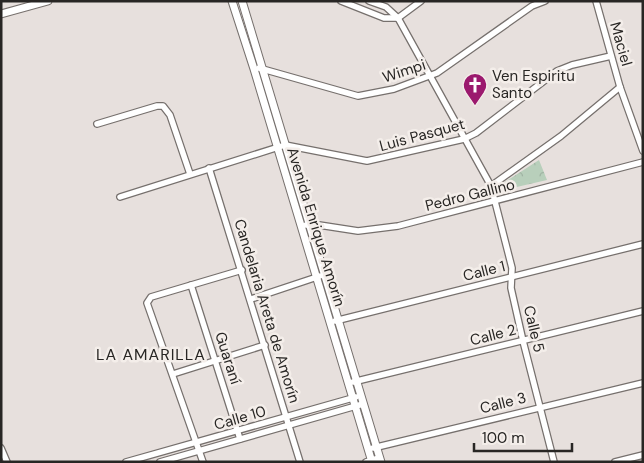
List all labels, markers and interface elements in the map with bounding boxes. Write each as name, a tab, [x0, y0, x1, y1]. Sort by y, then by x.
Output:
street label: Maciel	[605, 20, 637, 68]
street label: Wimpi	[380, 55, 428, 87]
place label: Ven Espiritu Santo	[492, 66, 575, 103]
church icon: Ven Espiritu Santo	[462, 72, 488, 106]
street label: Luis Pasquet	[377, 114, 467, 156]
street label: Avenida Enrique Amorín	[282, 145, 350, 309]
street label: Pedro Gallino	[423, 174, 517, 216]
street label: Candelaria Areta de Amorín	[229, 217, 305, 405]
street label: Calle 1	[461, 256, 507, 286]
street label: Calle 5	[519, 304, 549, 354]
street label: Calle 2	[468, 320, 518, 350]
street label: Guaraní	[210, 329, 246, 387]
district label: LA AMARILLA	[96, 344, 206, 365]
street label: Calle 3	[478, 388, 528, 418]
street label: Calle 10	[212, 401, 268, 435]
scale bar	[474, 420, 572, 452]
text: 100 m	[482, 428, 525, 448]

